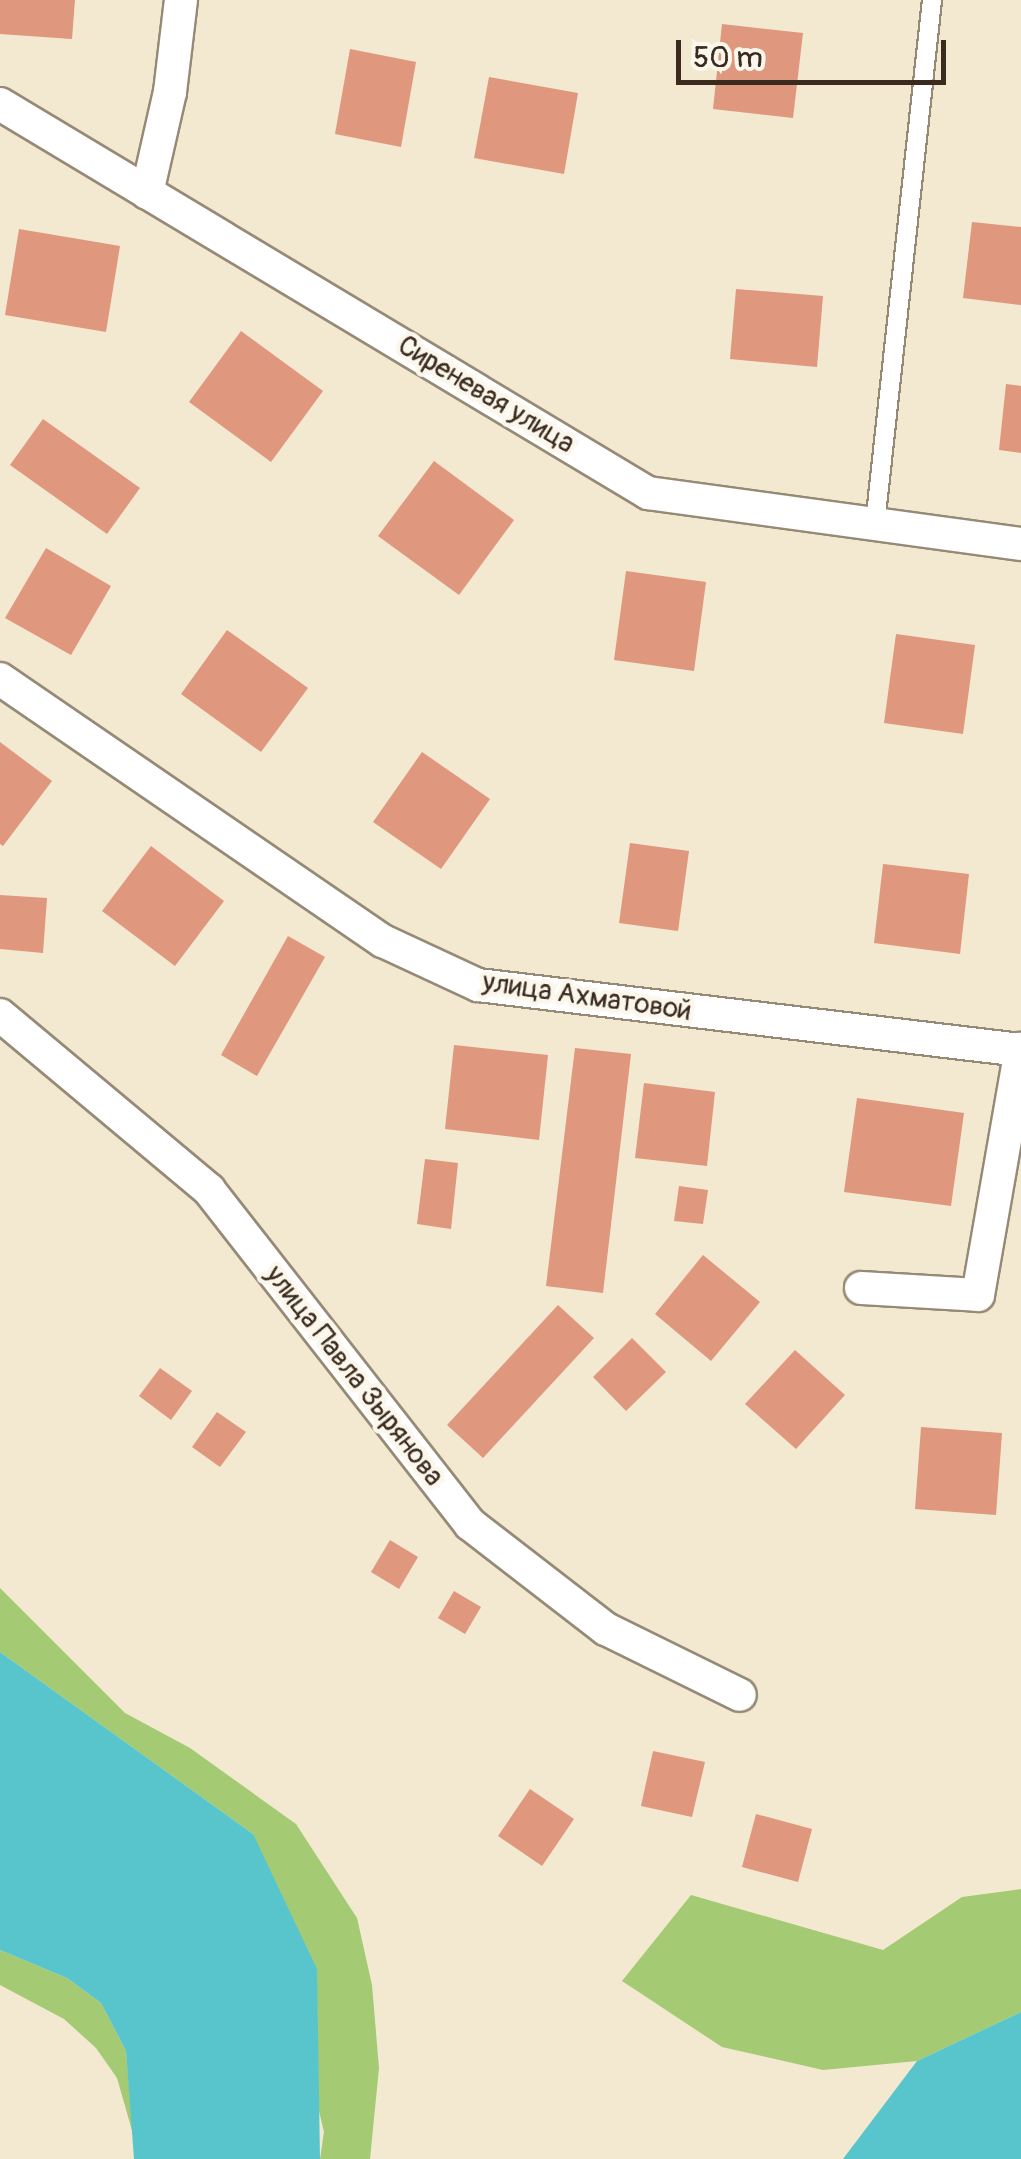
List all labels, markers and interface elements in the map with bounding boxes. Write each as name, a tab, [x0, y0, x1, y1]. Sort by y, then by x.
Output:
scale bar	[681, 20, 951, 82]
text: 50 m	[693, 39, 763, 76]
street label: Сиреневая улица	[392, 329, 580, 461]
street label: улица Ахматовой	[480, 966, 694, 1028]
street label: улица Павла Зырянова	[258, 1259, 450, 1493]

